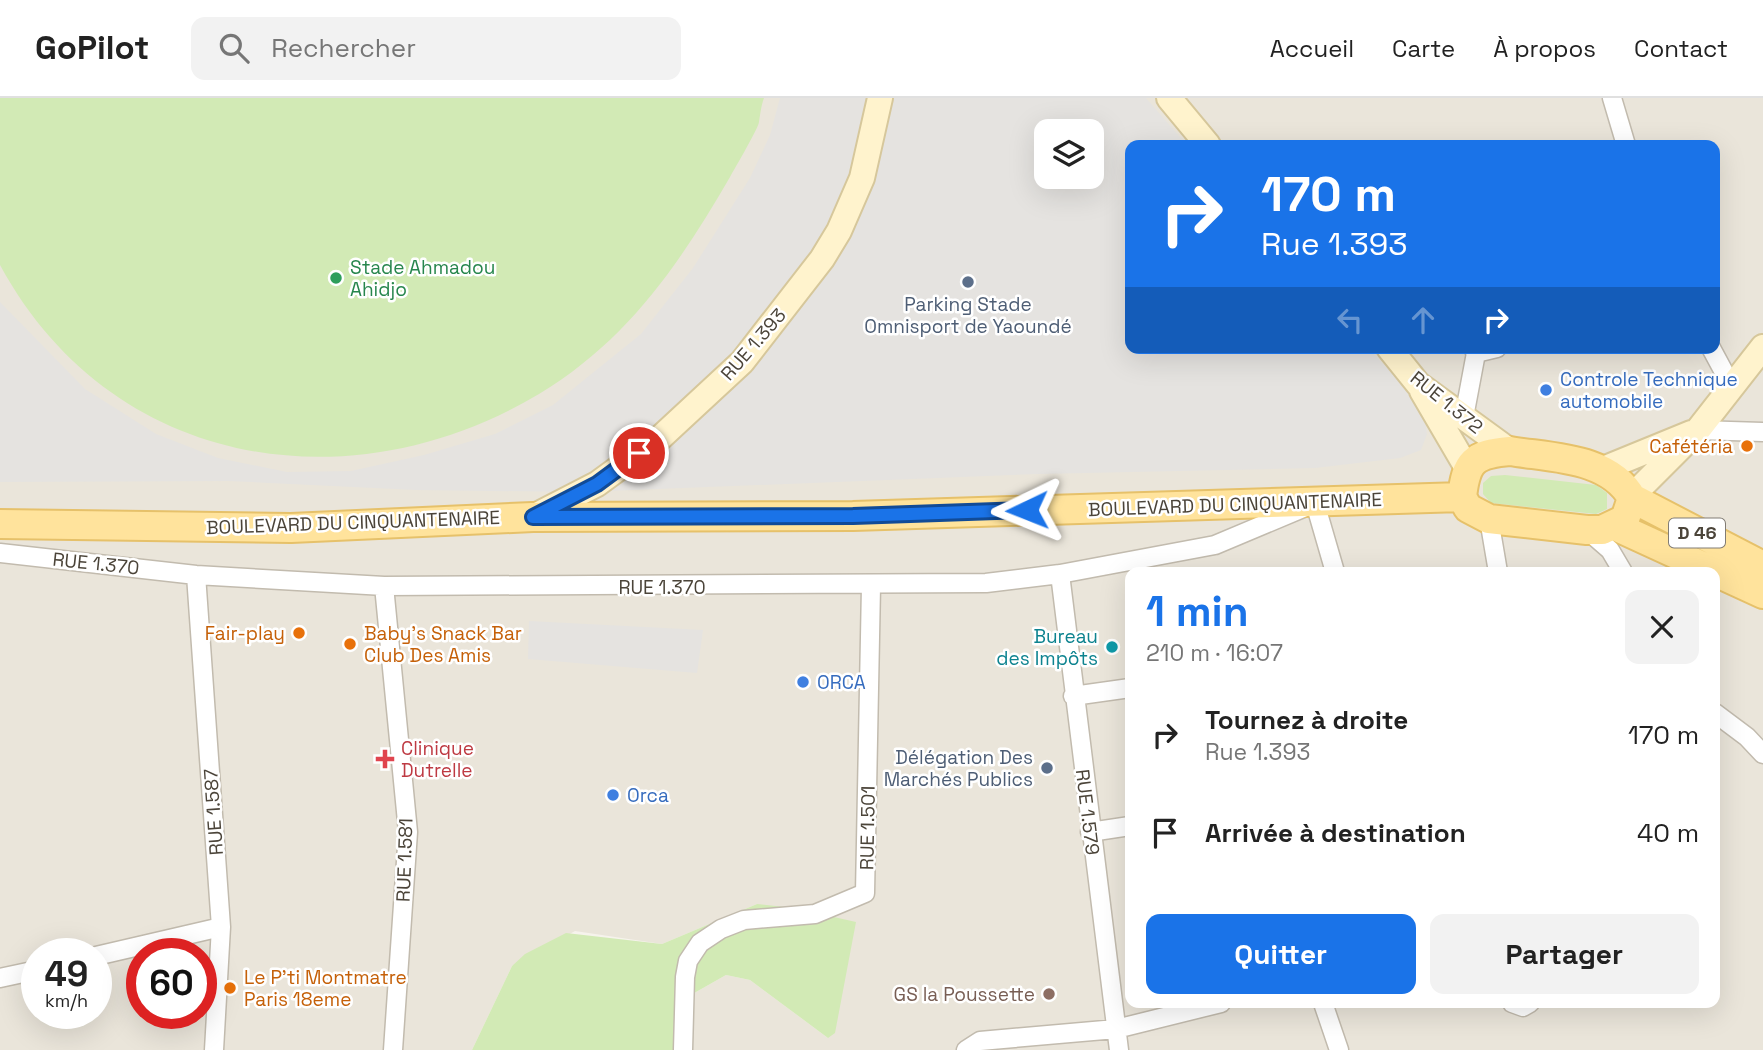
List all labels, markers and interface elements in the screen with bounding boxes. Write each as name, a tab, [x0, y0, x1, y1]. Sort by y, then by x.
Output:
search box	[191, 17, 681, 80]
text: GoPilot	[35, 27, 149, 69]
icon: search	[215, 29, 253, 67]
text: Rechercher	[271, 31, 416, 65]
text: Accueil	[1270, 33, 1354, 64]
text: Carte	[1392, 33, 1455, 64]
text: À propos	[1493, 33, 1596, 64]
text: Contact	[1634, 33, 1728, 64]
map controls	[1034, 119, 1104, 189]
button: layers	[1034, 119, 1104, 189]
text: 170 m	[1261, 163, 1396, 225]
icon: right	[1146, 168, 1237, 259]
text: Rue 1.393	[1261, 224, 1408, 264]
place label: Stade Ahmadou Ahidjo	[350, 255, 495, 302]
marker: Stade Ahmadou Ahidjo	[328, 270, 344, 286]
marker: Parking Stade Omnisport de Yaoundé	[960, 274, 976, 290]
place label: Parking Stade Omnisport de Yaoundé	[864, 292, 1072, 339]
icon: left	[1331, 301, 1369, 339]
icon: ahead	[1404, 301, 1442, 339]
icon: right	[1477, 301, 1515, 339]
street label: RUE 1.393	[715, 303, 792, 386]
street label: RUE 1.372	[1405, 365, 1488, 439]
place label: Controle Technique automobile	[1560, 367, 1738, 414]
marker: Controle Technique automobile	[1538, 382, 1554, 398]
pin	[609, 423, 669, 483]
icon: arrive	[620, 434, 658, 472]
place label: Cafétéria	[1649, 434, 1733, 459]
marker: Cafétéria	[1739, 438, 1755, 454]
position arrow	[990, 473, 1064, 547]
street label: BOULEVARD DU CINQUANTENAIRE	[1088, 487, 1382, 522]
street label: BOULEVARD DU CINQUANTENAIRE	[206, 505, 500, 540]
road number: D 46	[1669, 519, 1725, 548]
street label: RUE 1.370	[51, 547, 141, 580]
street label: RUE 1.370	[618, 575, 706, 600]
text: 1 min	[1146, 585, 1249, 638]
button: close	[1625, 590, 1699, 664]
place label: Fair-play	[205, 621, 285, 646]
place label: Baby's Snack Bar Club Des Amis	[364, 621, 522, 668]
place label: Bureau des Impôts	[996, 624, 1098, 671]
marker: Fair-play	[291, 625, 307, 641]
marker: Baby's Snack Bar Club Des Amis	[342, 636, 358, 652]
text: 210 m · 16:07	[1146, 638, 1283, 668]
marker: Bureau des Impôts	[1104, 639, 1120, 655]
place label: ORCA	[817, 670, 866, 695]
marker: ORCA	[795, 674, 811, 690]
text: Tournez à droite	[1205, 703, 1408, 737]
icon: right	[1146, 716, 1184, 754]
text: 170 m	[1628, 718, 1699, 752]
place label: Clinique Dutrelle	[401, 736, 474, 783]
text: Rue 1.393	[1205, 737, 1310, 767]
place label: Délégation Des Marchés Publics	[884, 745, 1033, 792]
marker: Clinique Dutrelle	[375, 749, 395, 769]
marker: Délégation Des Marchés Publics	[1039, 760, 1055, 776]
street label: RUE 1.587	[198, 768, 229, 856]
street label: RUE 1.579	[1070, 768, 1105, 856]
place label: Orca	[627, 783, 669, 808]
street label: RUE 1.501	[854, 786, 881, 870]
marker: Orca	[605, 787, 621, 803]
icon: arrive	[1146, 814, 1184, 852]
text: Arrivée à destination	[1205, 816, 1466, 850]
text: 40 m	[1637, 816, 1699, 850]
street label: RUE 1.581	[391, 818, 418, 902]
button: Quitter	[1146, 914, 1416, 994]
button: Partager	[1430, 914, 1699, 994]
speed limit sign: 60	[126, 938, 217, 1029]
text: 49	[45, 952, 88, 996]
place label: Le P'ti Montmatre Paris 18eme	[244, 965, 407, 1012]
marker: Le P'ti Montmatre Paris 18eme	[222, 980, 238, 996]
place label: GS la Poussette	[894, 982, 1035, 1007]
marker: GS la Poussette	[1041, 986, 1057, 1002]
text: km/h	[45, 989, 88, 1012]

